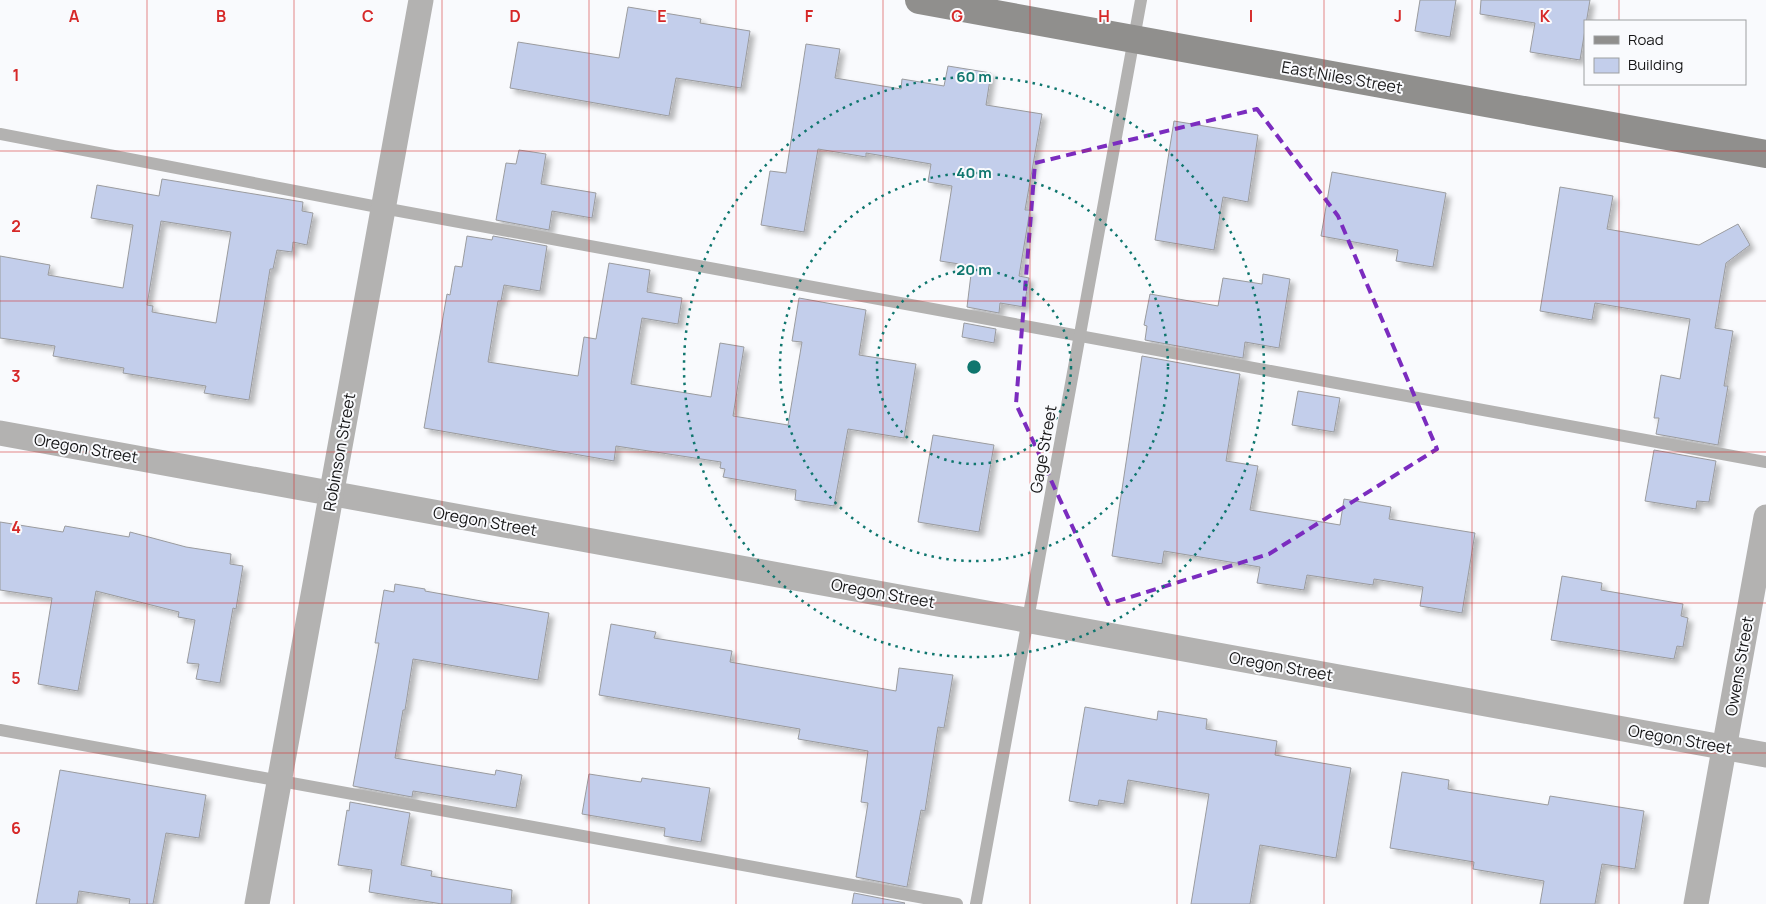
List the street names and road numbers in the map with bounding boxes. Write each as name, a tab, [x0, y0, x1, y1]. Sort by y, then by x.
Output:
street label: East Niles Street	[1280, 56, 1404, 98]
street label: Robinson Street	[318, 391, 360, 513]
street label: Gage Street	[1024, 403, 1062, 495]
street label: Oregon Street	[32, 428, 140, 468]
street label: Oregon Street	[431, 501, 539, 541]
street label: Oregon Street	[829, 573, 937, 613]
street label: Owens Street	[1719, 614, 1759, 718]
street label: Oregon Street	[1227, 646, 1335, 686]
street label: Oregon Street	[1626, 719, 1734, 759]

